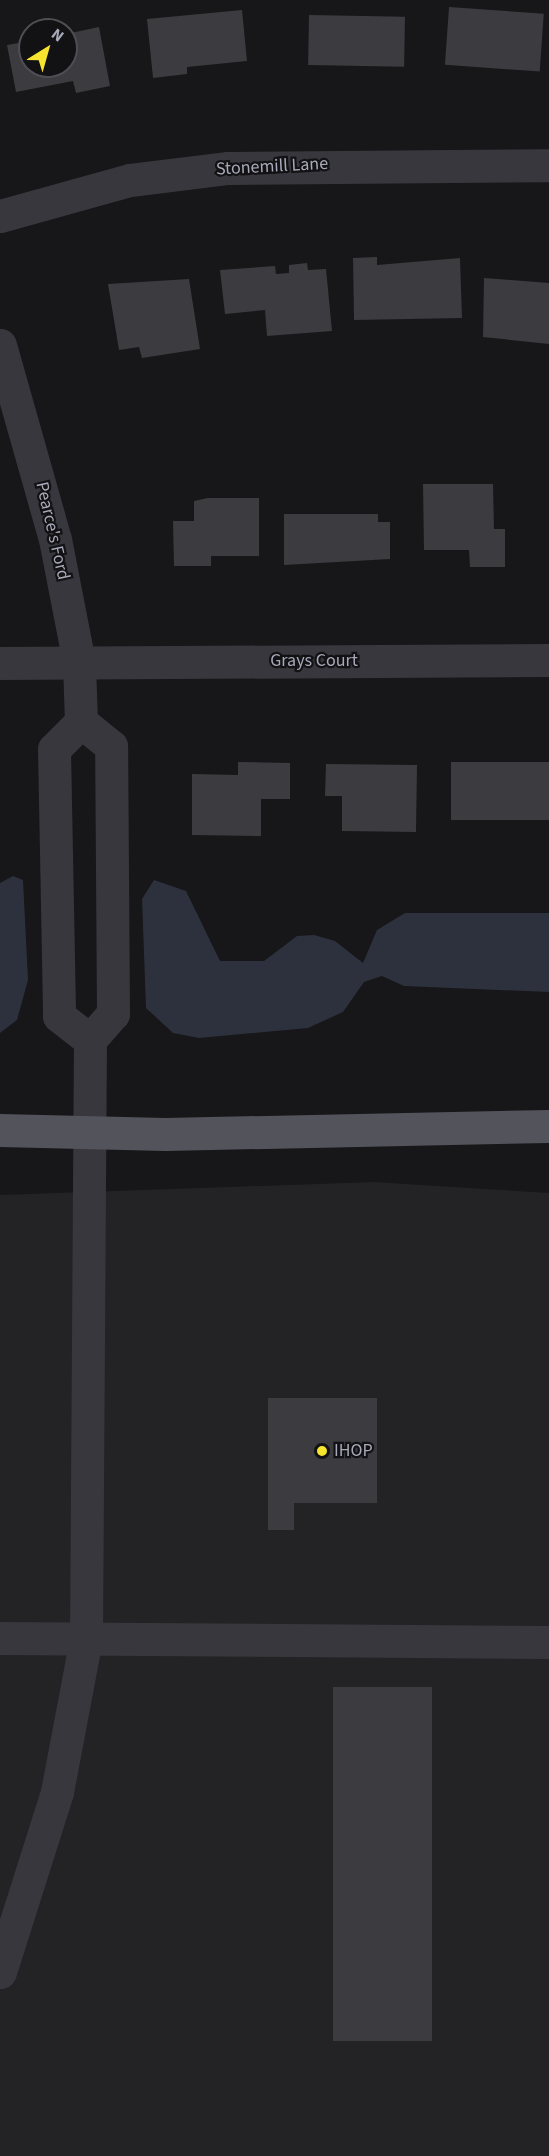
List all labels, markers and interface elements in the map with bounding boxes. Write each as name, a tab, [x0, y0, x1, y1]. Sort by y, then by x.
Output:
north arrow	[18, 18, 78, 78]
text: N	[47, 23, 68, 47]
street label: Stonemill Lane	[215, 153, 329, 181]
street label: Pearce's Ford	[30, 480, 74, 582]
street label: Grays Court	[270, 650, 358, 672]
place label: IHOP	[334, 1440, 373, 1462]
marker: IHOP	[315, 1444, 329, 1458]

